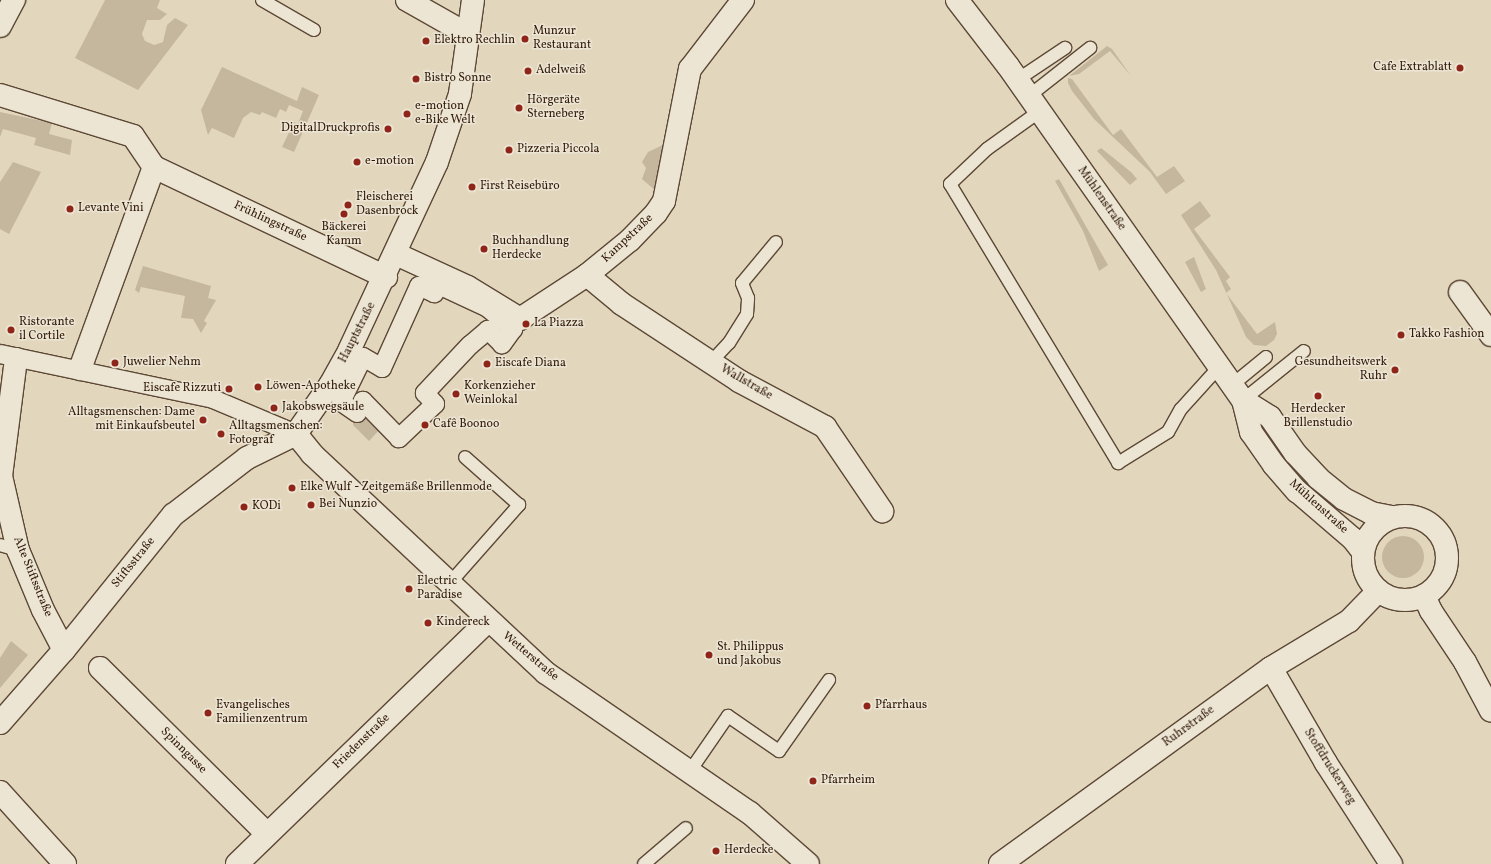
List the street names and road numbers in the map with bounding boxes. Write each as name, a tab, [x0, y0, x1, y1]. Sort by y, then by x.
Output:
street label: Mühlenstraße	[1074, 164, 1128, 234]
street label: Frühlingstraße	[231, 199, 309, 245]
street label: Kampstraße	[599, 212, 657, 266]
street label: Hauptstraße	[337, 300, 379, 366]
street label: Wallstraße	[717, 362, 775, 404]
street label: Mühlenstraße	[1285, 477, 1351, 537]
street label: Alte Stiftsstraße	[9, 535, 55, 619]
street label: Stiftsstraße	[109, 535, 159, 591]
street label: Wetterstraße	[499, 629, 561, 685]
street label: Ruhrstraße	[1160, 703, 1218, 751]
street label: Friedenstraße	[331, 711, 393, 773]
street label: Spinngasse	[157, 725, 209, 777]
street label: Stoffdruckerweg	[1300, 726, 1358, 808]

